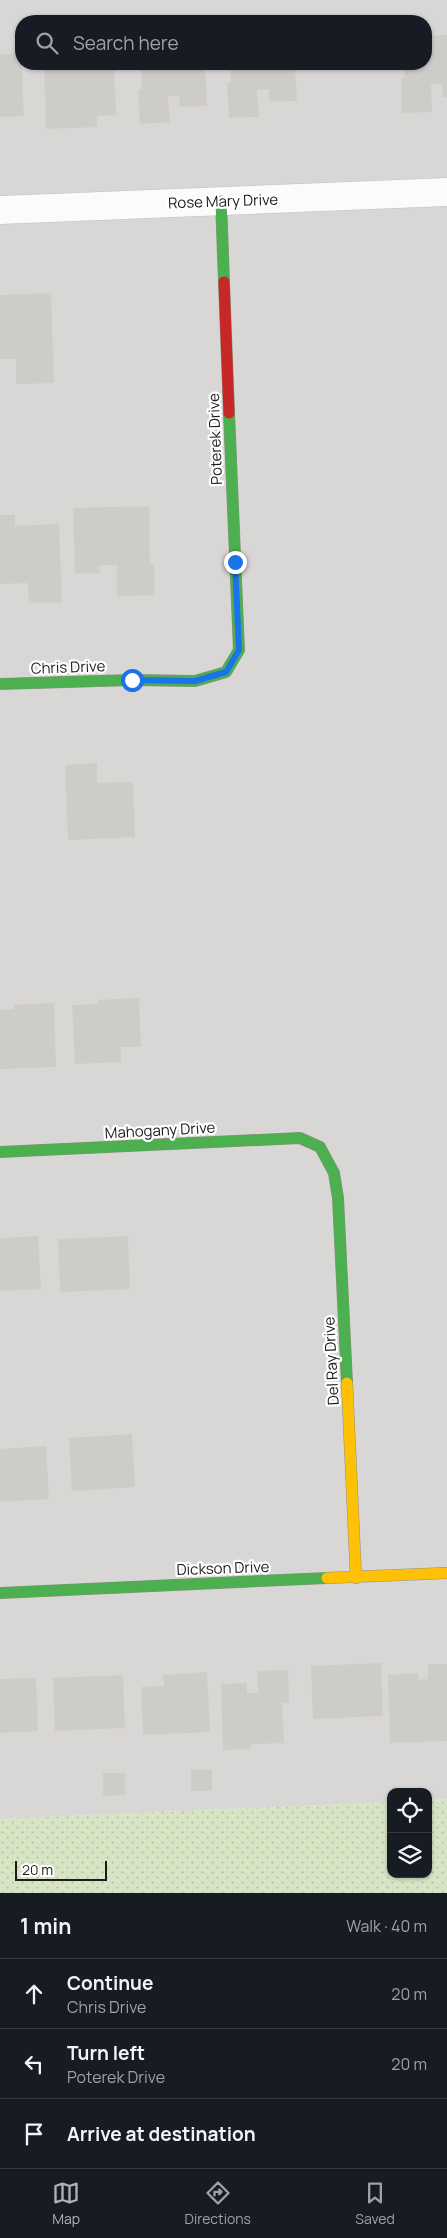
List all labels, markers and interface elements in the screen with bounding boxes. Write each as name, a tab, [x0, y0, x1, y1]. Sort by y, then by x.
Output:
search box	[15, 15, 432, 70]
icon: search	[33, 29, 61, 57]
text: Search here	[73, 30, 179, 56]
street label: Rose Mary Drive	[168, 189, 279, 213]
street label: Poterek Drive	[203, 392, 227, 485]
route end	[224, 551, 247, 574]
street label: Chris Drive	[30, 655, 106, 679]
route start	[121, 669, 144, 692]
street label: Mahogany Drive	[104, 1117, 216, 1143]
street label: Del Ray Drive	[318, 1316, 344, 1406]
street label: Dickson Drive	[176, 1556, 270, 1580]
map controls	[387, 1788, 432, 1878]
button: locate	[387, 1788, 432, 1833]
button: layers	[387, 1833, 432, 1878]
scale bar	[15, 1858, 108, 1881]
text: 20 m	[22, 1860, 53, 1879]
text: 1 min	[20, 1912, 71, 1940]
text: Walk · 40 m	[346, 1915, 427, 1937]
text: Continue	[67, 1970, 153, 1996]
icon: ahead	[20, 1980, 48, 2008]
text: 20 m	[391, 1983, 427, 2005]
text: Chris Drive	[67, 1996, 146, 2018]
text: Turn left	[67, 2040, 145, 2066]
icon: left	[20, 2050, 48, 2078]
text: 20 m	[391, 2053, 427, 2075]
text: Poterek Drive	[67, 2066, 165, 2088]
icon: arrive	[20, 2120, 48, 2148]
text: Arrive at destination	[67, 2121, 256, 2147]
tab: Map	[52, 2179, 80, 2228]
tab: Directions	[185, 2179, 251, 2228]
tab: Saved	[355, 2179, 395, 2228]

